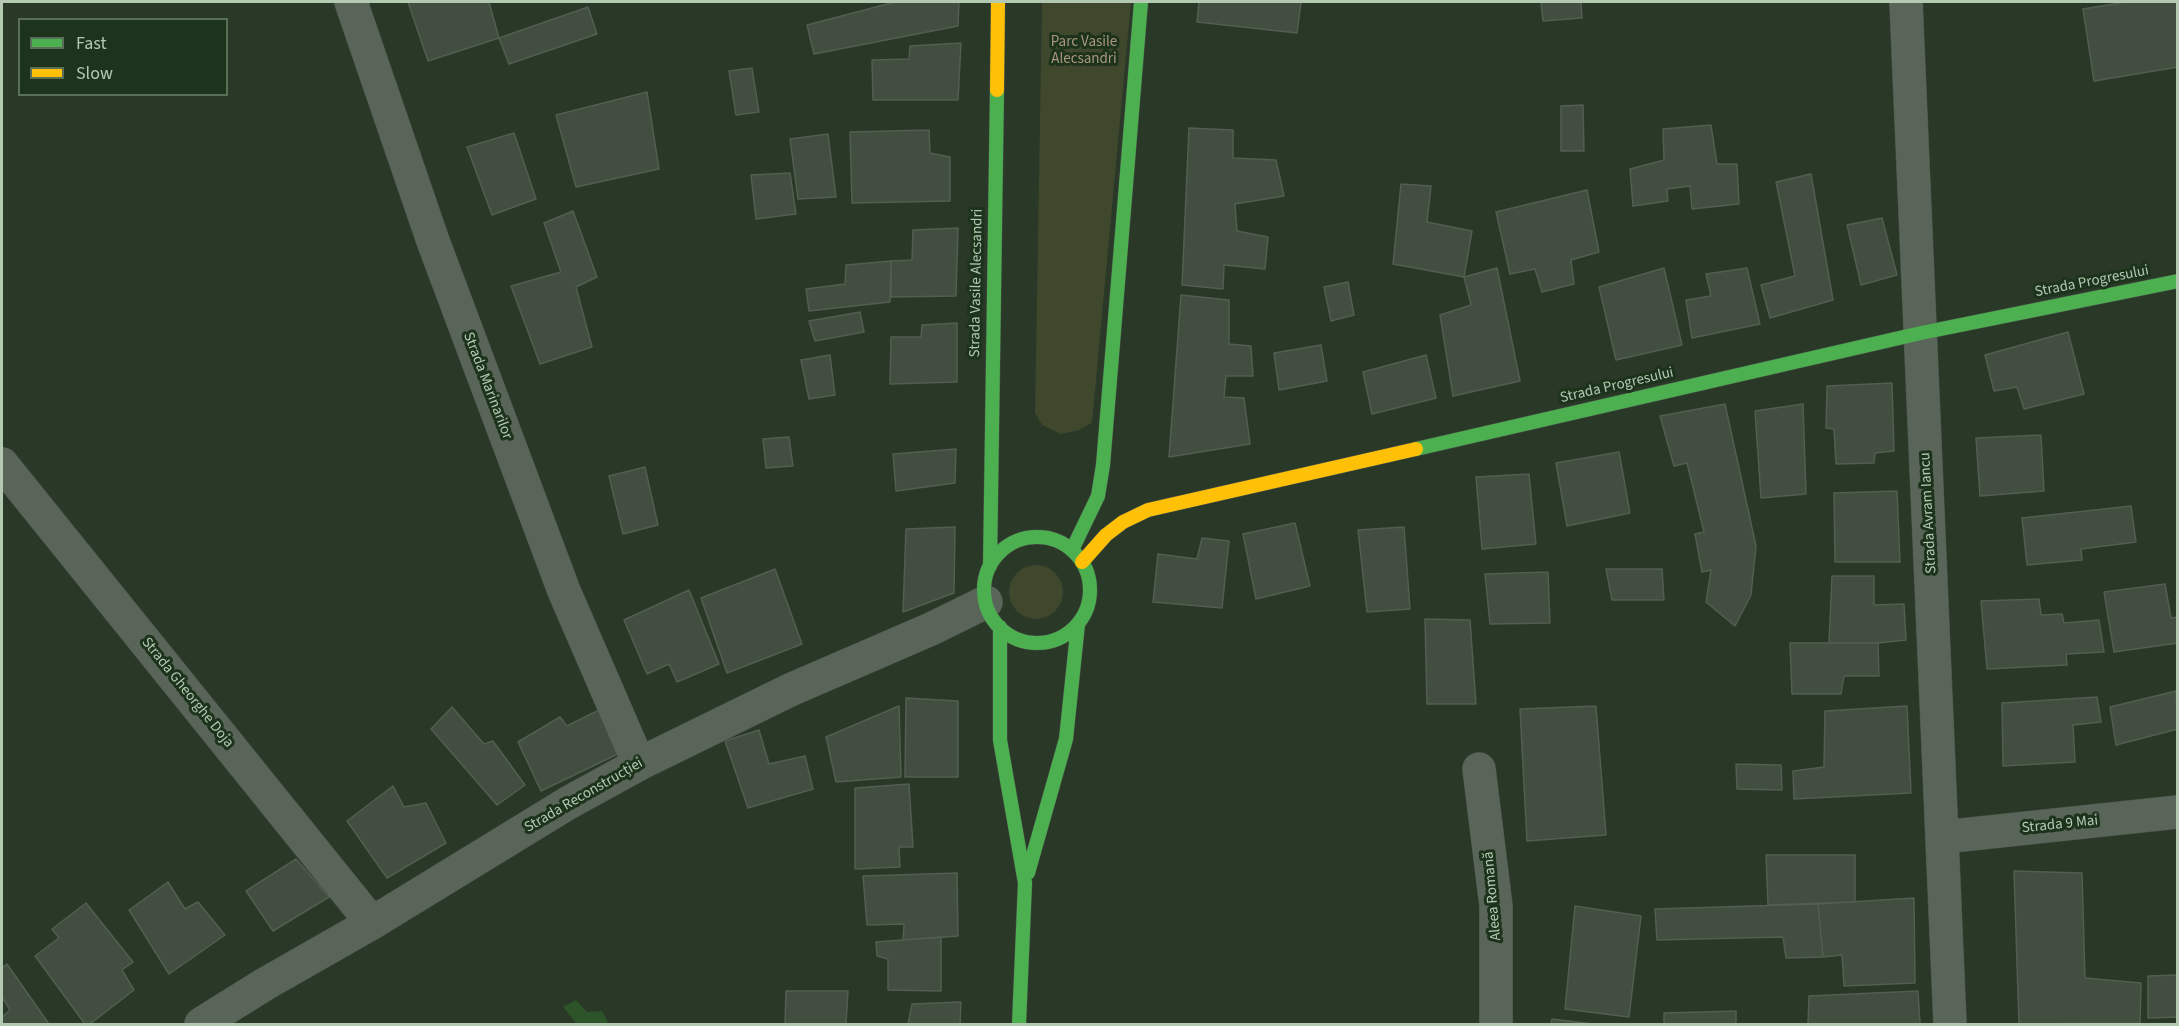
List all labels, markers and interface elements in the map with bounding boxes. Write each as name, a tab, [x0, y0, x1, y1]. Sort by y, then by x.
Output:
legend	[18, 18, 228, 96]
text: Fast	[76, 31, 107, 56]
park label: Parc Vasile Alecsandri	[1051, 34, 1117, 69]
text: Slow	[76, 61, 113, 86]
street label: Strada Vasile Alecsandri	[967, 208, 987, 358]
street label: Strada Progresului	[2033, 262, 2151, 302]
street label: Strada Marinarilor	[458, 330, 516, 442]
street label: Strada Progresului	[1559, 364, 1675, 408]
street label: Strada Avram Iancu	[1917, 452, 1941, 574]
street label: Strada Gheorghe Doja	[137, 634, 237, 752]
street label: Strada Reconstrucției	[522, 755, 646, 837]
street label: Strada 9 Mai	[2021, 812, 2099, 838]
street label: Aleea Romană	[1480, 851, 1506, 941]

